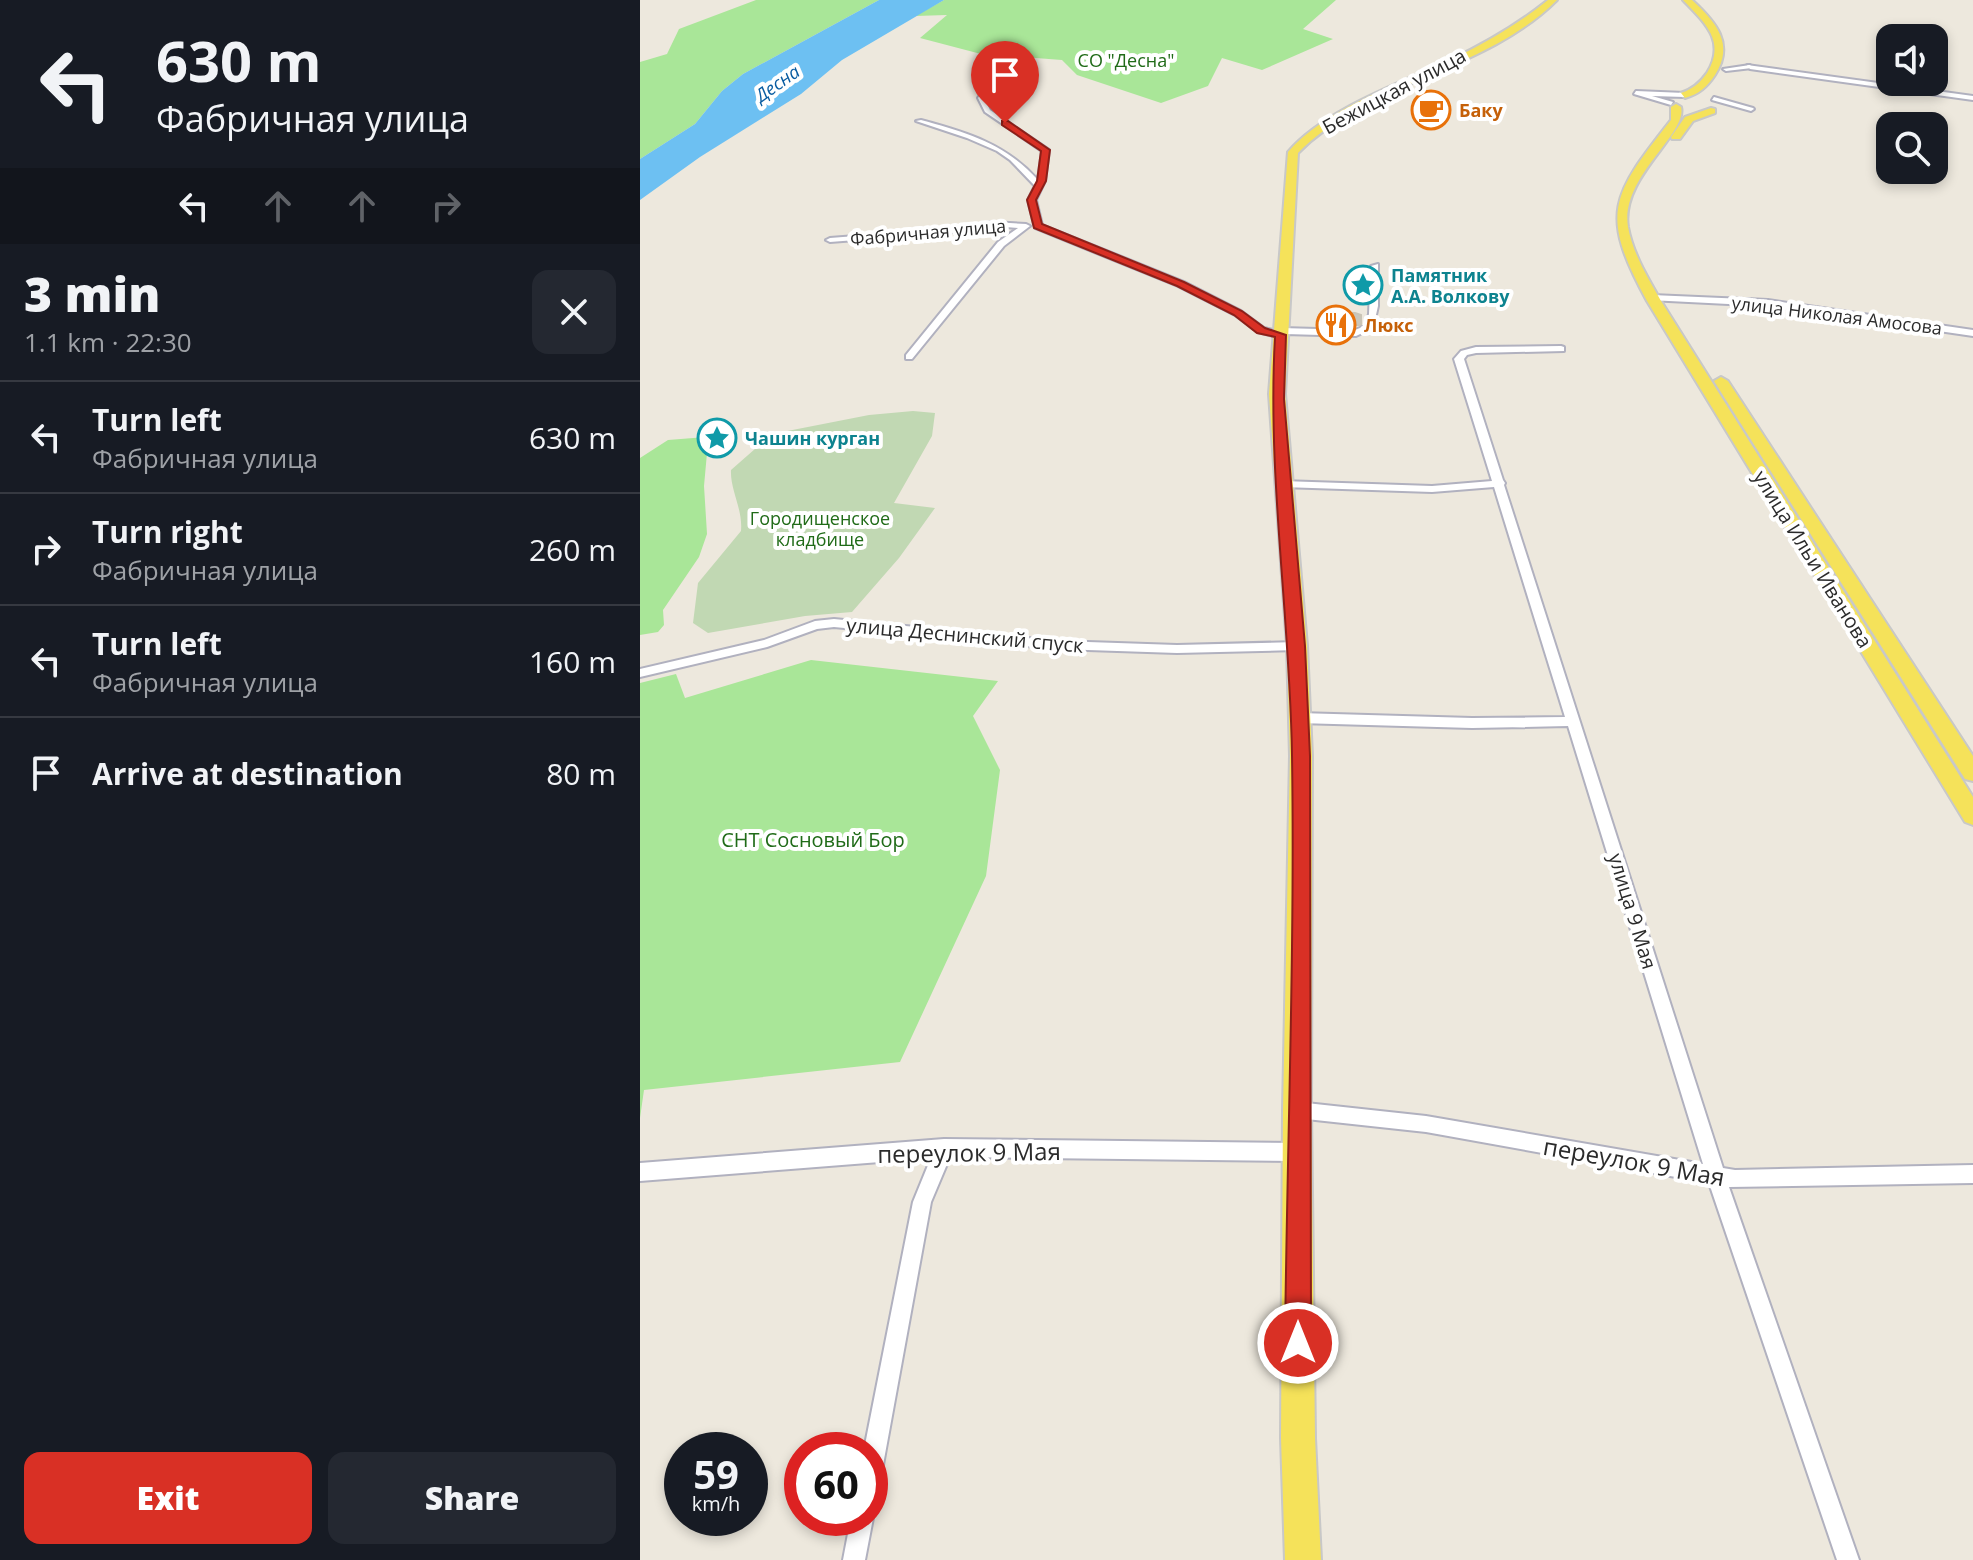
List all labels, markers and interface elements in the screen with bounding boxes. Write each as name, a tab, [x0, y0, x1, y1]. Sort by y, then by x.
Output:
text: 630 m	[156, 22, 322, 98]
map controls	[1876, 24, 1948, 184]
button: sound	[1876, 24, 1948, 96]
icon: left	[24, 32, 128, 136]
pin	[971, 41, 1039, 123]
street label: Бежицкая улица	[1317, 42, 1471, 140]
park label: СО "Десна"	[1078, 48, 1174, 72]
icon: arrive	[983, 53, 1027, 97]
water label: Десна	[748, 59, 804, 108]
cafe icon: Баку	[1410, 89, 1452, 131]
text: Фабричная улица	[156, 94, 469, 143]
place label: Баку	[1459, 98, 1504, 122]
button: search	[1876, 112, 1948, 184]
icon: left	[172, 184, 216, 228]
icon: ahead	[256, 184, 300, 228]
icon: ahead	[340, 184, 384, 228]
icon: right	[424, 184, 468, 228]
street label: Фабричная улица	[849, 213, 1007, 251]
text: 3 min	[24, 261, 160, 326]
place label: Памятник А.А. Волкову	[1391, 263, 1510, 308]
place icon: Памятник А.А. Волкову	[1342, 264, 1384, 306]
button: close	[532, 270, 616, 354]
street label: улица Николая Амосова	[1730, 290, 1944, 340]
restaurant icon: Люкс	[1315, 304, 1357, 346]
place label: Люкс	[1364, 313, 1414, 337]
text: 1.1 km · 22:30	[24, 324, 192, 360]
text: Turn left	[92, 399, 222, 440]
icon: left	[24, 415, 68, 459]
text: 630 m	[529, 417, 616, 458]
place icon: Чашин курган	[696, 417, 738, 459]
place label: Чашин курган	[745, 426, 880, 450]
text: Фабричная улица	[92, 440, 318, 476]
street label: улица Ильи Иванова	[1747, 465, 1879, 653]
park label: Городищенское кладбище	[750, 506, 890, 551]
text: Turn right	[92, 511, 243, 552]
icon: right	[24, 527, 68, 571]
text: 260 m	[529, 529, 616, 570]
text: Фабричная улица	[92, 552, 318, 588]
street label: улица Деснинский спуск	[845, 611, 1085, 659]
text: Turn left	[92, 623, 222, 664]
icon: left	[24, 639, 68, 683]
text: 160 m	[529, 641, 616, 682]
text: Фабричная улица	[92, 664, 318, 700]
icon: arrive	[24, 751, 68, 795]
text: Arrive at destination	[92, 753, 403, 794]
text: 80 m	[546, 753, 616, 794]
park label: СНТ Сосновый Бор	[721, 826, 905, 853]
street label: улица 9 Мая	[1603, 850, 1663, 972]
street label: переулок 9 Мая	[1541, 1129, 1727, 1193]
street label: переулок 9 Мая	[877, 1134, 1061, 1170]
position arrow	[1256, 1301, 1340, 1385]
speed limit sign: 60	[784, 1432, 888, 1536]
text: 59	[693, 1446, 739, 1501]
button: Exit	[24, 1452, 312, 1544]
button: Share	[328, 1452, 616, 1544]
text: km/h	[692, 1490, 740, 1517]

